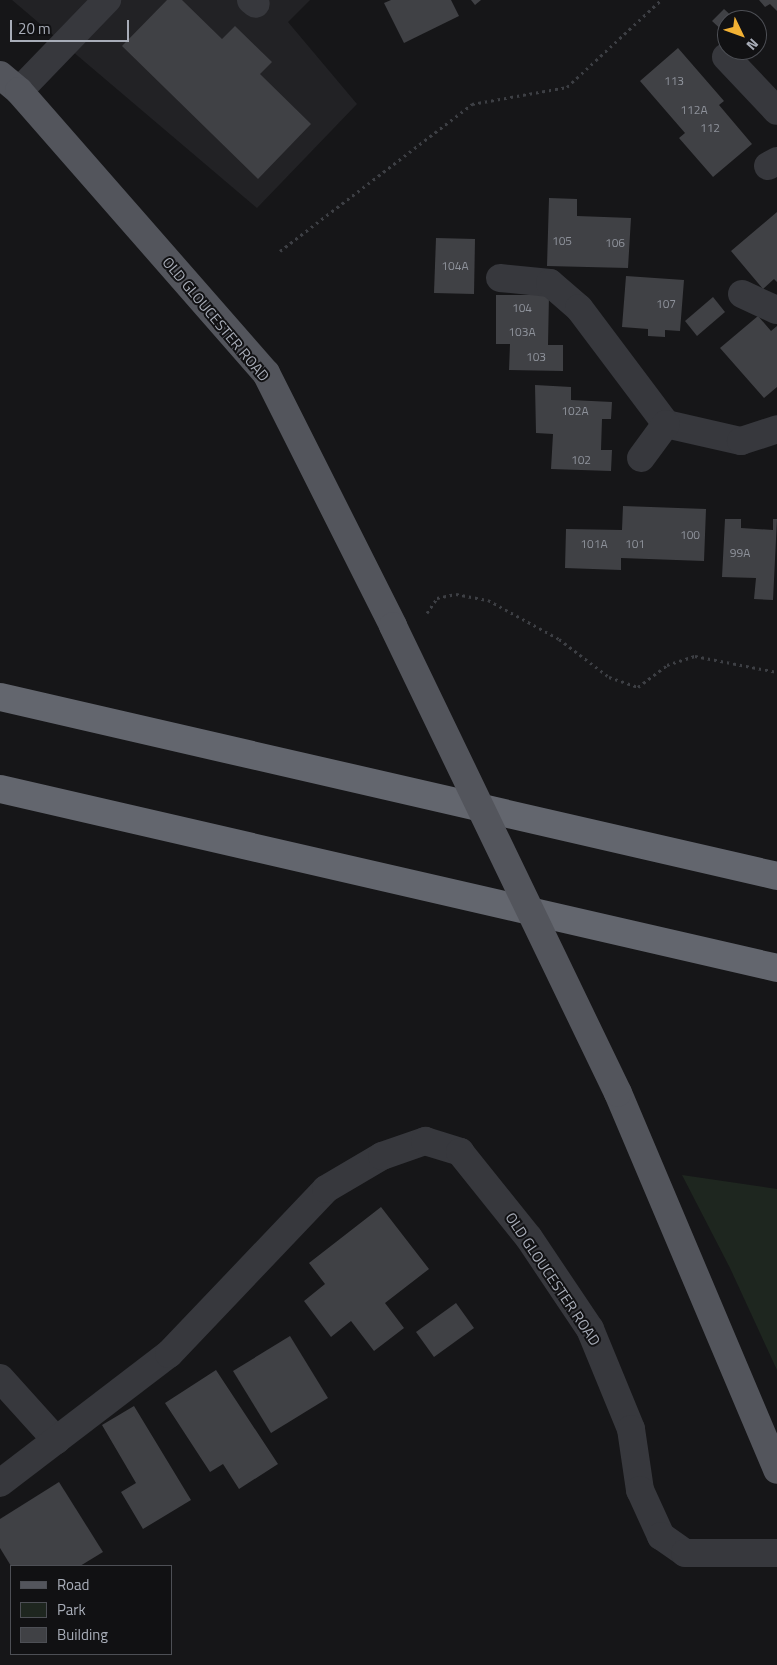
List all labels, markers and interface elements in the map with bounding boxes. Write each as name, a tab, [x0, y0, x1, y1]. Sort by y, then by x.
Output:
scale bar	[12, 10, 131, 42]
north arrow	[717, 10, 767, 60]
text: 20 m	[18, 17, 51, 40]
text: N	[742, 34, 764, 55]
house number: 113	[664, 74, 684, 88]
house number: 112A	[680, 103, 708, 117]
house number: 112	[700, 121, 720, 135]
house number: 105	[552, 234, 572, 248]
house number: 106	[605, 236, 625, 250]
street label: OLD GLOUCESTER ROAD	[159, 253, 273, 385]
house number: 104A	[441, 259, 469, 273]
house number: 107	[656, 297, 676, 311]
house number: 104	[512, 301, 532, 315]
house number: 103A	[508, 325, 536, 339]
house number: 103	[526, 350, 546, 364]
house number: 102A	[561, 404, 589, 418]
house number: 102	[571, 453, 591, 467]
house number: 100	[680, 528, 700, 542]
house number: 101A	[580, 537, 608, 551]
house number: 101	[625, 537, 645, 551]
house number: 99A	[730, 546, 750, 560]
street label: OLD GLOUCESTER ROAD	[502, 1209, 604, 1349]
legend	[10, 1565, 172, 1655]
text: Road	[57, 1573, 89, 1596]
text: Park	[57, 1598, 86, 1621]
text: Building	[57, 1623, 108, 1646]

